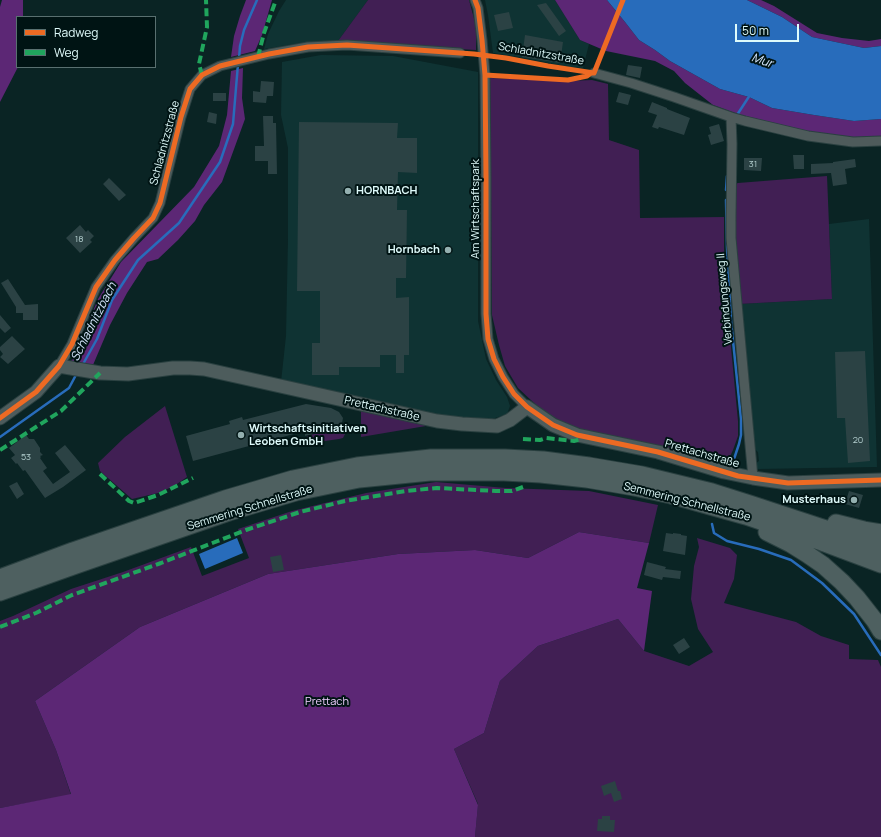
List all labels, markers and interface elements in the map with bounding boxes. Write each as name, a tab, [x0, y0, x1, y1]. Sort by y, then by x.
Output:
legend	[16, 16, 156, 68]
scale bar	[737, 16, 801, 42]
text: 50 m	[742, 22, 769, 39]
text: Radweg	[54, 24, 98, 41]
street label: Schladnitzstraße	[497, 40, 585, 68]
text: Weg	[54, 44, 79, 61]
water label: Mur	[750, 51, 774, 71]
street label: Schladnitzstraße	[147, 99, 183, 187]
street label: Am Wirtschaftspark	[469, 159, 483, 259]
house number: 31	[749, 159, 757, 169]
place label: HORNBACH	[356, 184, 417, 198]
marker: HORNBACH	[343, 186, 353, 196]
house number: 18	[75, 234, 83, 244]
place label: Hornbach	[388, 243, 440, 257]
marker: Hornbach	[443, 245, 453, 255]
street label: Verbindungsweg II	[714, 253, 736, 345]
water label: Schladnitzbach	[68, 280, 120, 364]
street label: Prettachstraße	[343, 394, 421, 424]
place label: Wirtschaftsinitiativen Leoben GmbH	[249, 422, 366, 448]
marker: Wirtschaftsinitiativen Leoben GmbH	[236, 430, 246, 440]
house number: 20	[853, 435, 863, 445]
street label: Prettachstraße	[663, 437, 741, 471]
house number: 53	[21, 452, 31, 462]
street label: Semmering Schnellstraße	[622, 480, 752, 524]
street label: Semmering Schnellstraße	[186, 483, 314, 533]
place label: Musterhaus	[782, 493, 846, 507]
marker: Musterhaus	[849, 495, 859, 505]
park label: Prettach	[305, 695, 349, 709]

